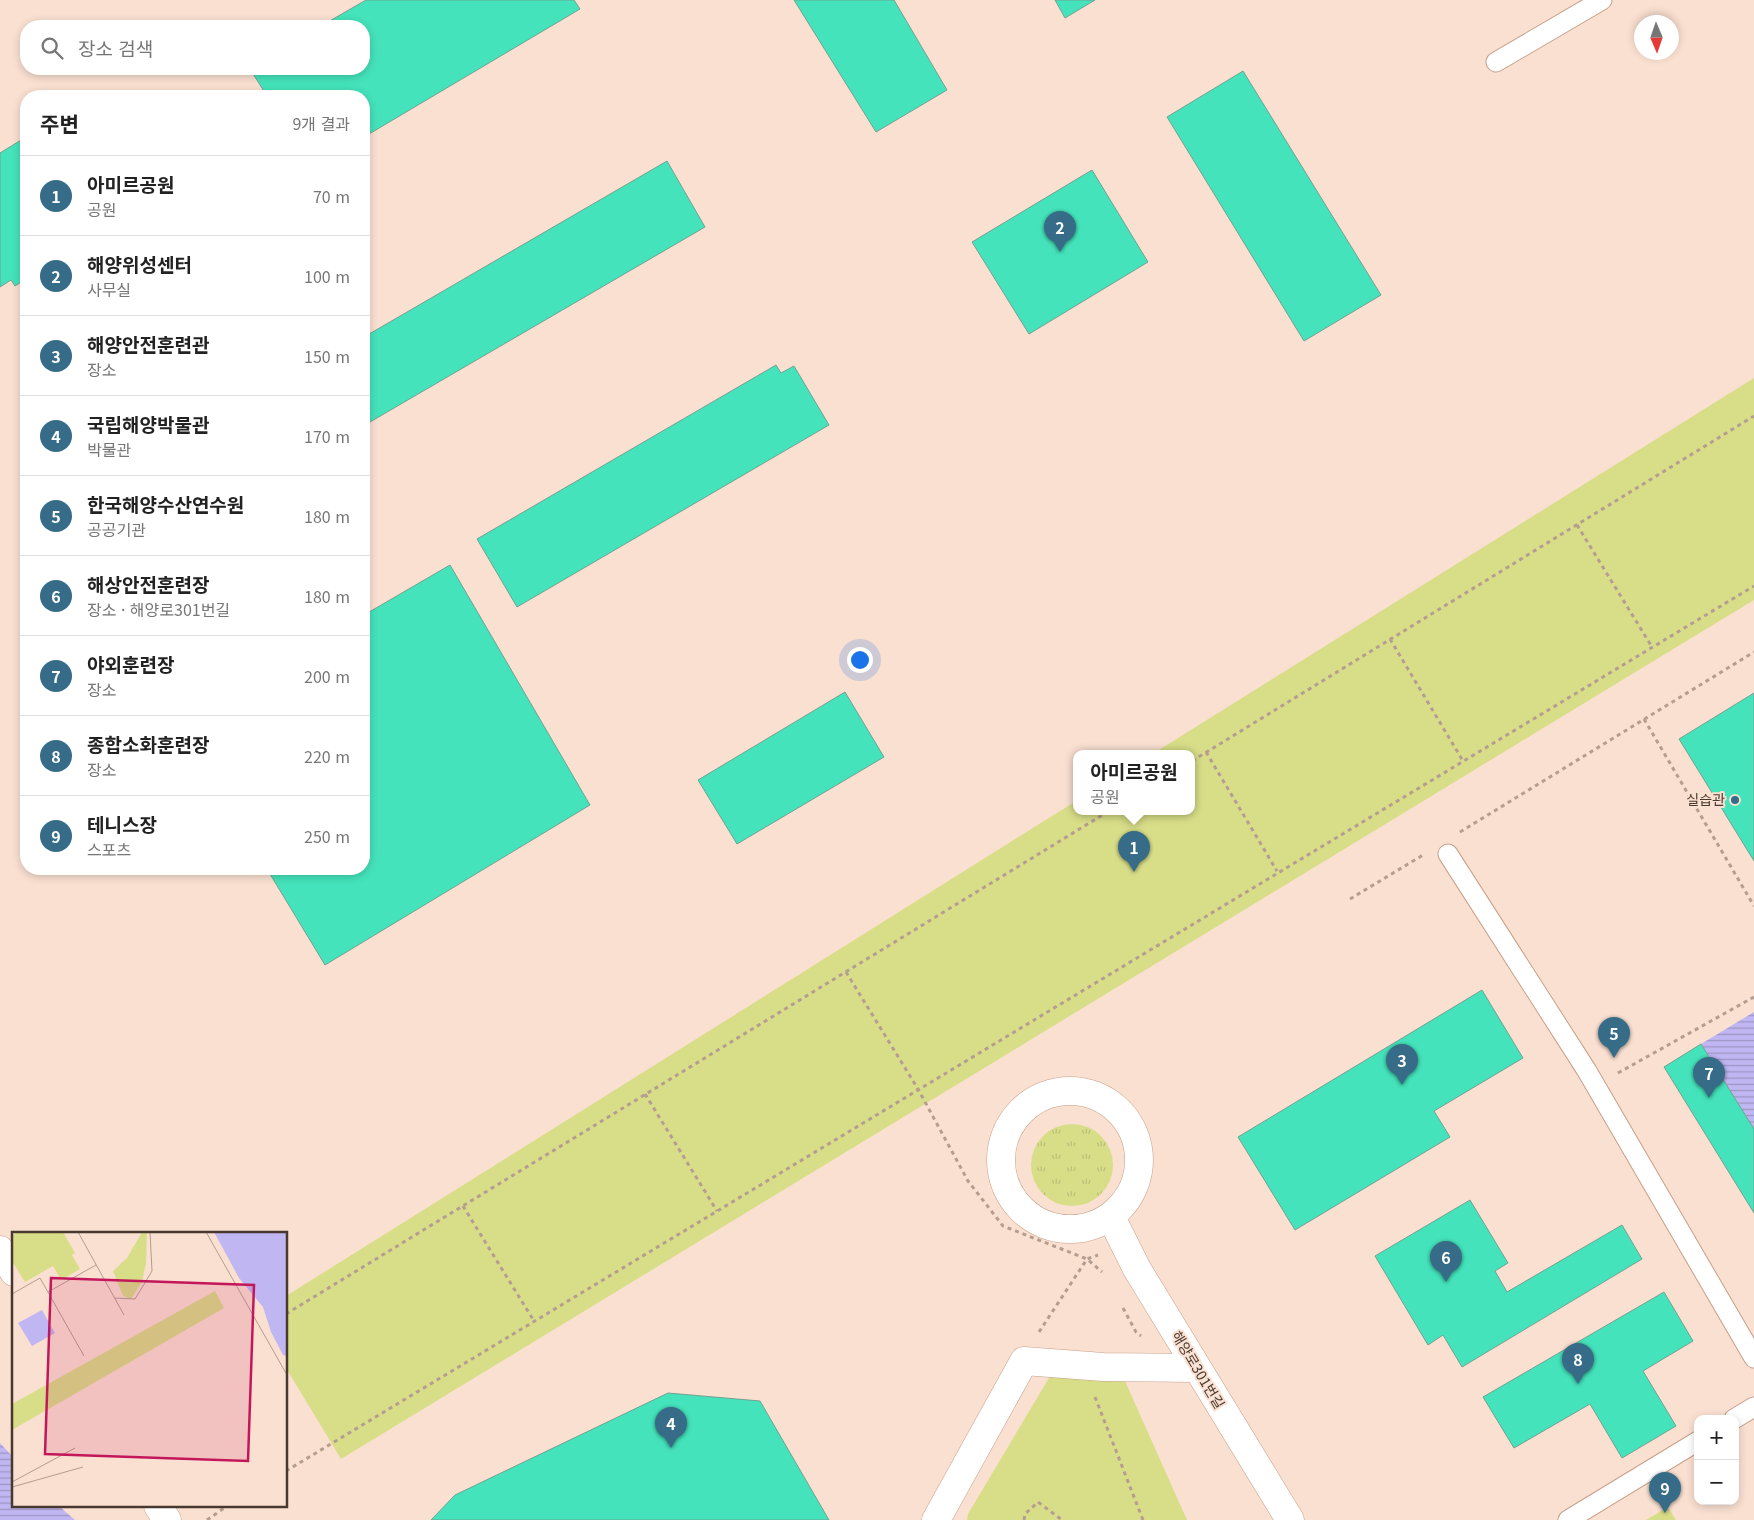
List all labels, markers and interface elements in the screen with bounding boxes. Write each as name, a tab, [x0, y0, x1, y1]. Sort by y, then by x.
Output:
north arrow	[1634, 15, 1679, 60]
search box	[20, 20, 370, 75]
icon: search	[38, 34, 66, 62]
text: 장소 검색	[78, 34, 153, 61]
text: 주변	[40, 108, 79, 138]
text: 9개 결과	[292, 111, 350, 135]
text: 아미르공원	[87, 170, 174, 197]
text: 1	[51, 184, 61, 208]
text: 70 m	[313, 184, 350, 208]
text: 공원	[87, 197, 116, 221]
pin: 2	[1044, 211, 1076, 252]
text: 해양위성센터	[87, 250, 192, 277]
text: 2	[51, 264, 61, 288]
text: 100 m	[304, 264, 350, 288]
text: 사무실	[87, 277, 131, 301]
text: 해양안전훈련관	[87, 330, 209, 357]
text: 3	[51, 344, 61, 368]
text: 150 m	[304, 344, 350, 368]
text: 장소	[87, 357, 116, 381]
text: 국립해양박물관	[87, 410, 209, 437]
text: 4	[51, 424, 61, 448]
text: 170 m	[304, 424, 350, 448]
text: 박물관	[87, 437, 131, 461]
text: 한국해양수산연수원	[87, 490, 244, 517]
text: 5	[51, 504, 61, 528]
text: 180 m	[304, 504, 350, 528]
text: 공공기관	[87, 517, 146, 541]
text: 해상안전훈련장	[87, 570, 209, 597]
text: 6	[51, 584, 61, 608]
text: 180 m	[304, 584, 350, 608]
text: 장소 · 해양로301번길	[87, 597, 230, 621]
your location	[847, 647, 873, 673]
text: 야외훈련장	[87, 650, 174, 677]
text: 7	[51, 664, 61, 688]
text: 200 m	[304, 664, 350, 688]
text: 장소	[87, 677, 116, 701]
text: 종합소화훈련장	[87, 730, 209, 757]
text: 8	[51, 744, 61, 768]
text: 220 m	[304, 744, 350, 768]
popup	[1073, 750, 1195, 815]
text: 장소	[87, 757, 116, 781]
text: 아미르공원	[1090, 757, 1178, 784]
text: 공원	[1090, 784, 1120, 808]
place label: 실습관	[1686, 789, 1725, 809]
marker: 실습관	[1729, 794, 1741, 806]
text: 테니스장	[87, 810, 157, 837]
text: 9	[51, 824, 61, 848]
text: 250 m	[304, 824, 350, 848]
pin: 1	[1118, 831, 1150, 872]
text: 스포츠	[87, 837, 131, 861]
pin: 5	[1598, 1017, 1630, 1058]
pin: 3	[1386, 1044, 1418, 1085]
pin: 7	[1693, 1057, 1725, 1098]
inset map	[12, 1232, 288, 1508]
pin: 6	[1430, 1241, 1462, 1282]
street label: 해양로301번길	[1168, 1327, 1230, 1412]
pin: 8	[1562, 1343, 1594, 1384]
pin: 4	[655, 1407, 687, 1448]
map controls	[1694, 1415, 1739, 1505]
button: +	[1694, 1415, 1739, 1460]
button: −	[1694, 1460, 1739, 1505]
pin: 9	[1649, 1472, 1681, 1513]

